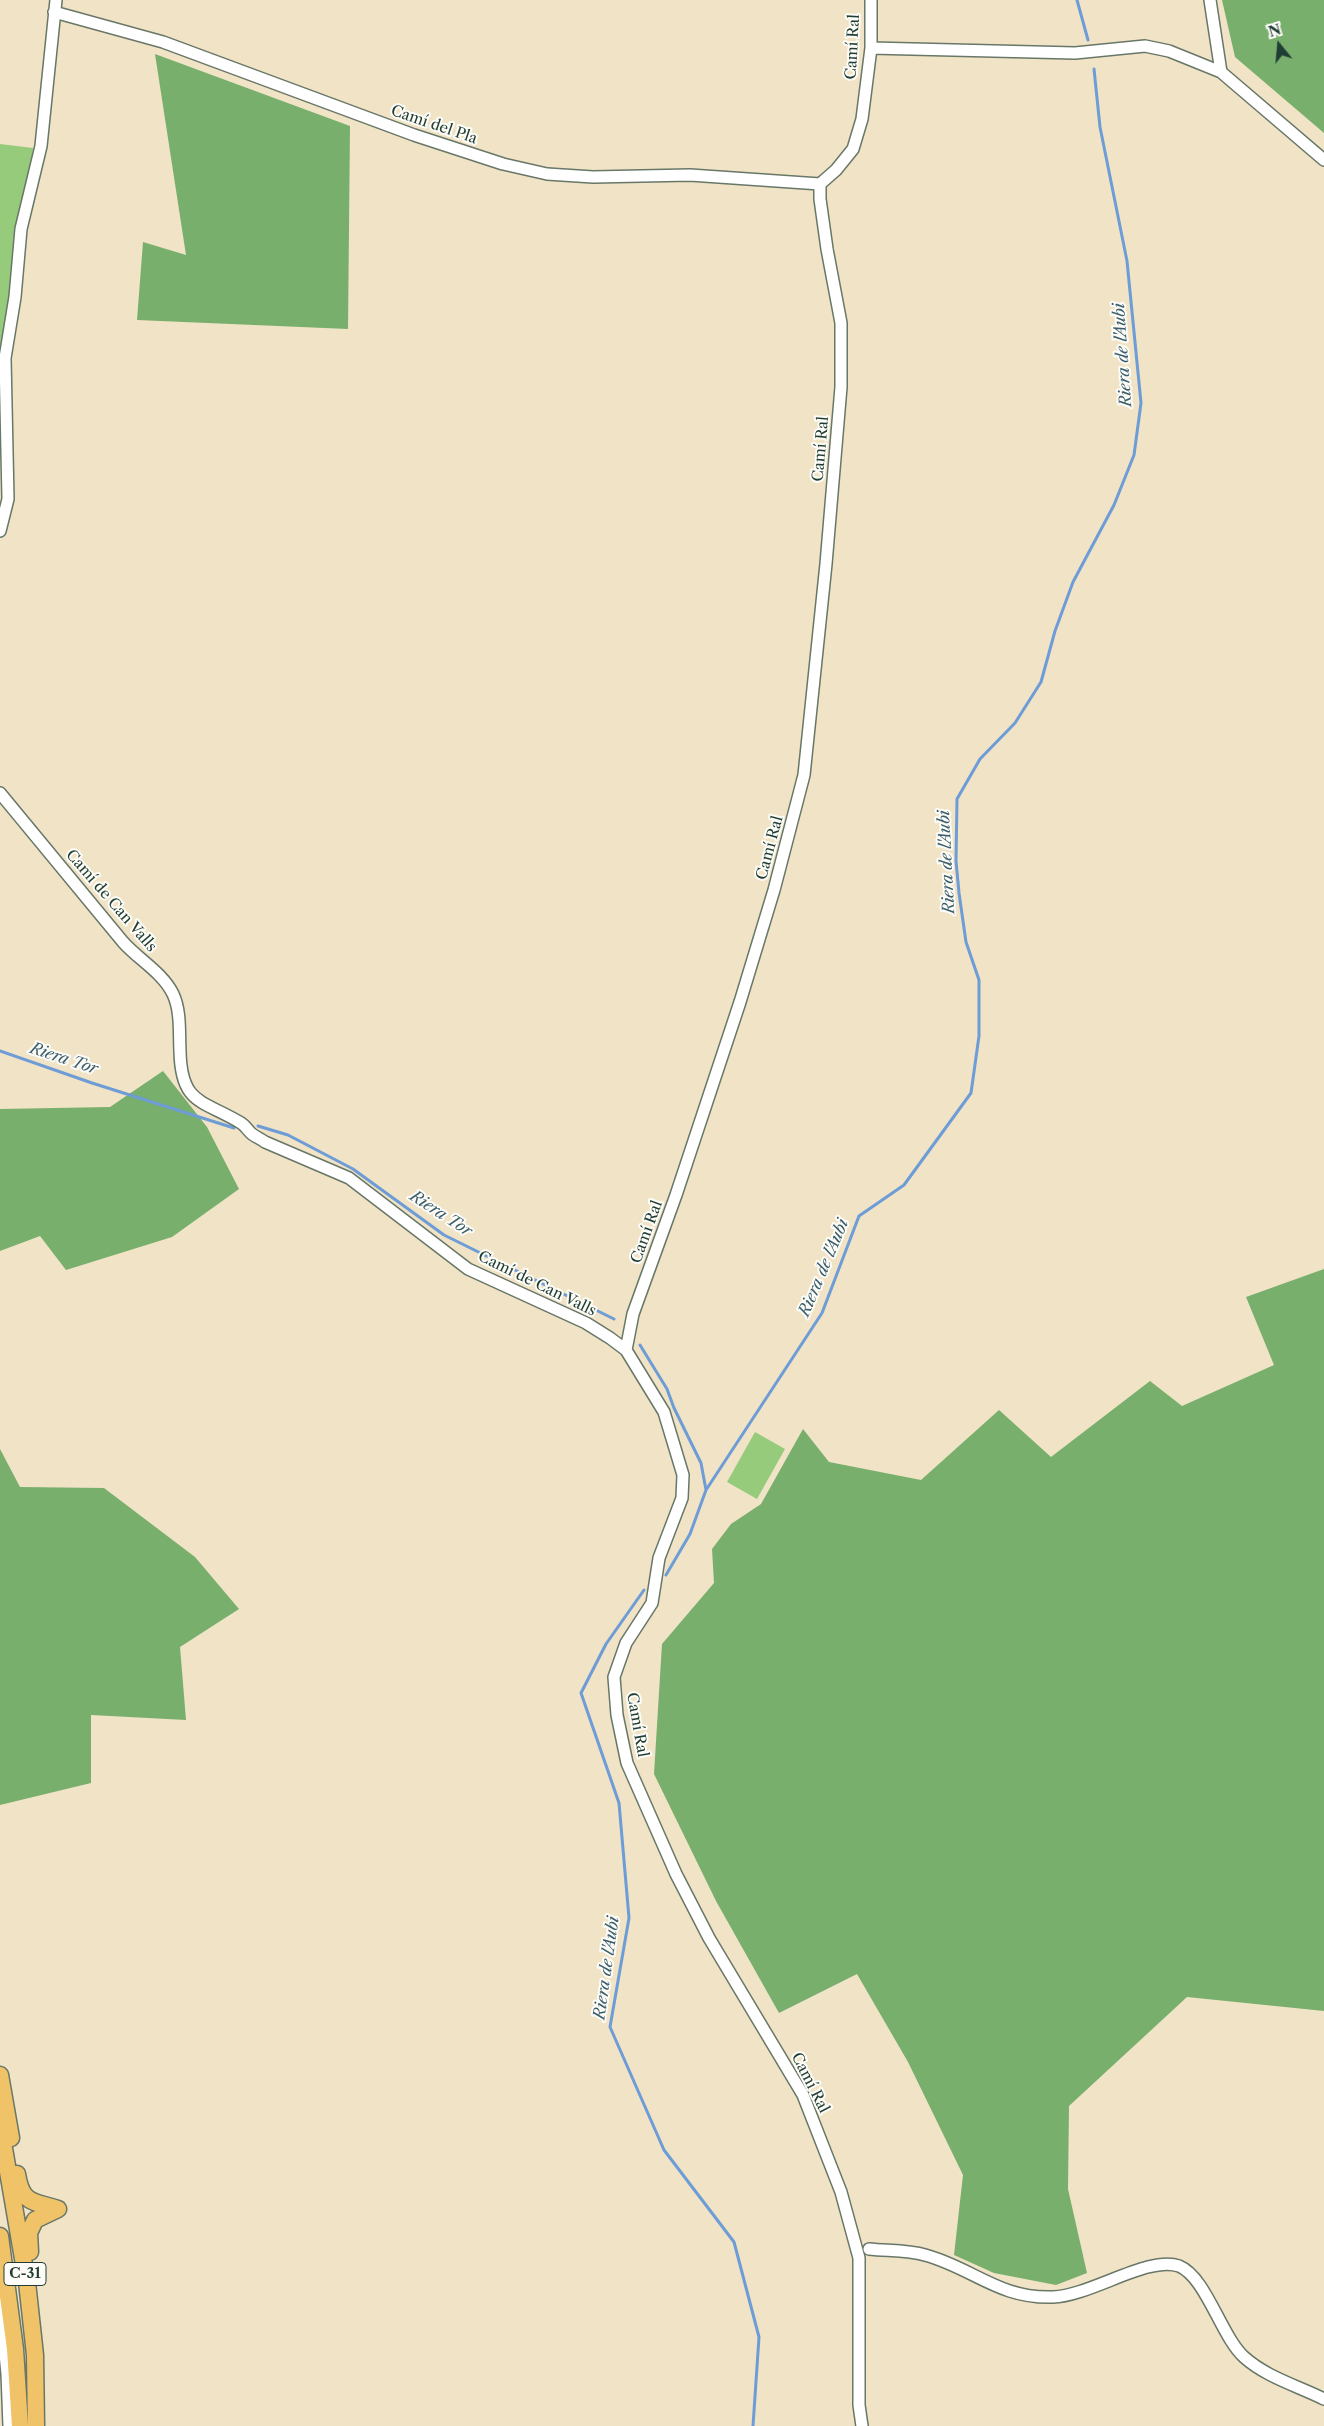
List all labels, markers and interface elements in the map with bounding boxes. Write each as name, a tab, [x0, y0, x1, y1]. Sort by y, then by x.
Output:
street label: Camí Ral	[842, 14, 864, 80]
north arrow	[1254, 20, 1304, 70]
text: N	[1266, 20, 1283, 41]
street label: Camí del Pla	[388, 102, 480, 148]
water label: Riera de l'Aubi	[1110, 303, 1136, 407]
street label: Camí Ral	[809, 416, 833, 482]
water label: Riera de l'Aubi	[935, 810, 959, 914]
street label: Camí Ral	[753, 814, 787, 882]
street label: Camí de Can Valls	[62, 846, 160, 956]
water label: Riera Tor	[28, 1039, 100, 1079]
water label: Riera Tor	[406, 1187, 476, 1241]
street label: Camí Ral	[627, 1198, 667, 1266]
water label: Riera de l'Aubi	[795, 1216, 853, 1320]
street label: Camí de Can Valls	[475, 1248, 599, 1320]
street label: Camí Ral	[622, 1691, 652, 1759]
water label: Riera de l'Aubi	[590, 1915, 624, 2021]
street label: Camí Ral	[787, 2050, 833, 2116]
road number: C-31	[4, 2262, 46, 2286]

